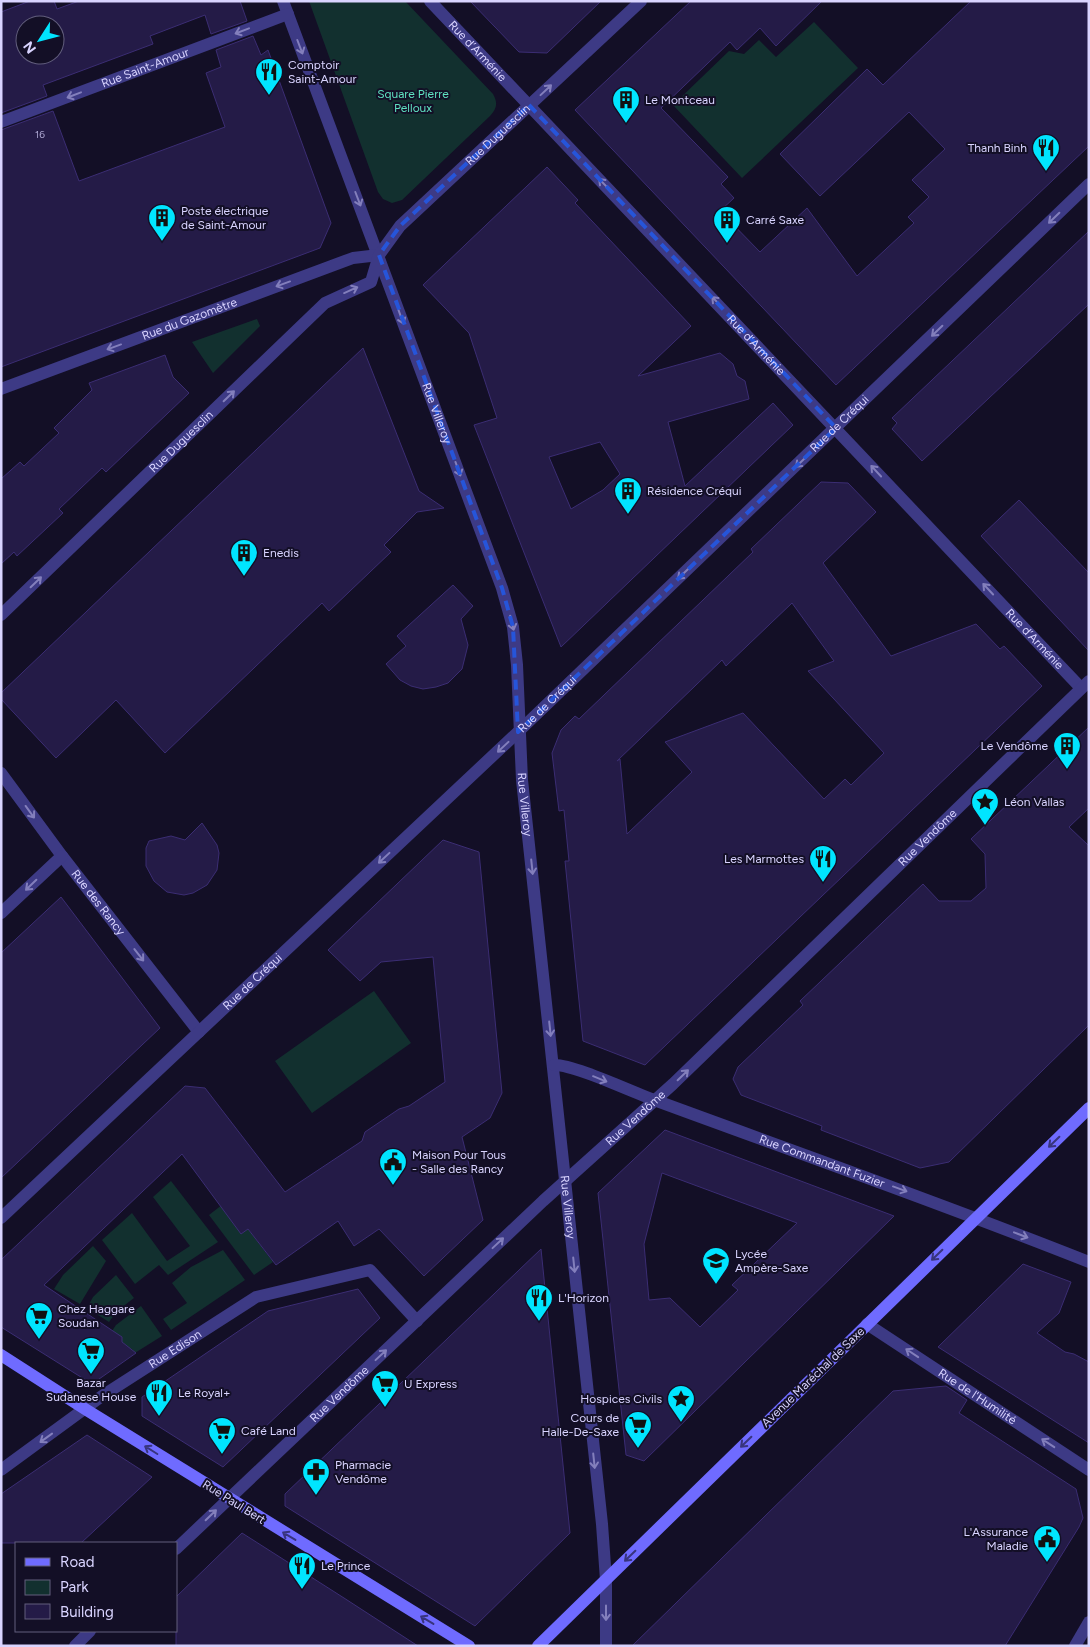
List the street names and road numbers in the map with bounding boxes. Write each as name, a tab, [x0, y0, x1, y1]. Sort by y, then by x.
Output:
street label: Rue d’Arménie	[446, 18, 510, 85]
street label: Rue Saint-Amour	[99, 45, 191, 91]
street label: Rue Duguesclin	[462, 101, 533, 168]
street label: Rue du Gazomètre	[140, 295, 239, 343]
street label: Rue d’Arménie	[724, 312, 788, 379]
street label: Rue Villeroy	[419, 381, 455, 446]
street label: Rue de Créqui	[807, 392, 872, 455]
street label: Rue Duguesclin	[146, 407, 216, 476]
street label: Rue d’Arménie	[1003, 606, 1067, 672]
street label: Rue de Créqui	[515, 673, 579, 735]
street label: Rue Villeroy	[515, 772, 535, 838]
street label: Rue Vendôme	[895, 806, 960, 869]
street label: Rue des Rancy	[68, 867, 128, 939]
street label: Rue de Créqui	[220, 951, 285, 1013]
street label: Rue Vendôme	[603, 1087, 668, 1148]
street label: Rue Commandant Fuzier	[757, 1132, 886, 1191]
street label: Rue Villeroy	[558, 1175, 578, 1240]
street label: Avenue Maréchal de Saxe	[759, 1324, 868, 1430]
street label: Rue Edison	[146, 1327, 204, 1371]
street label: Rue Vendôme	[307, 1363, 372, 1425]
street label: Rue de l'Humilité	[936, 1366, 1019, 1428]
street label: Rue Paul Bert	[200, 1477, 268, 1527]

